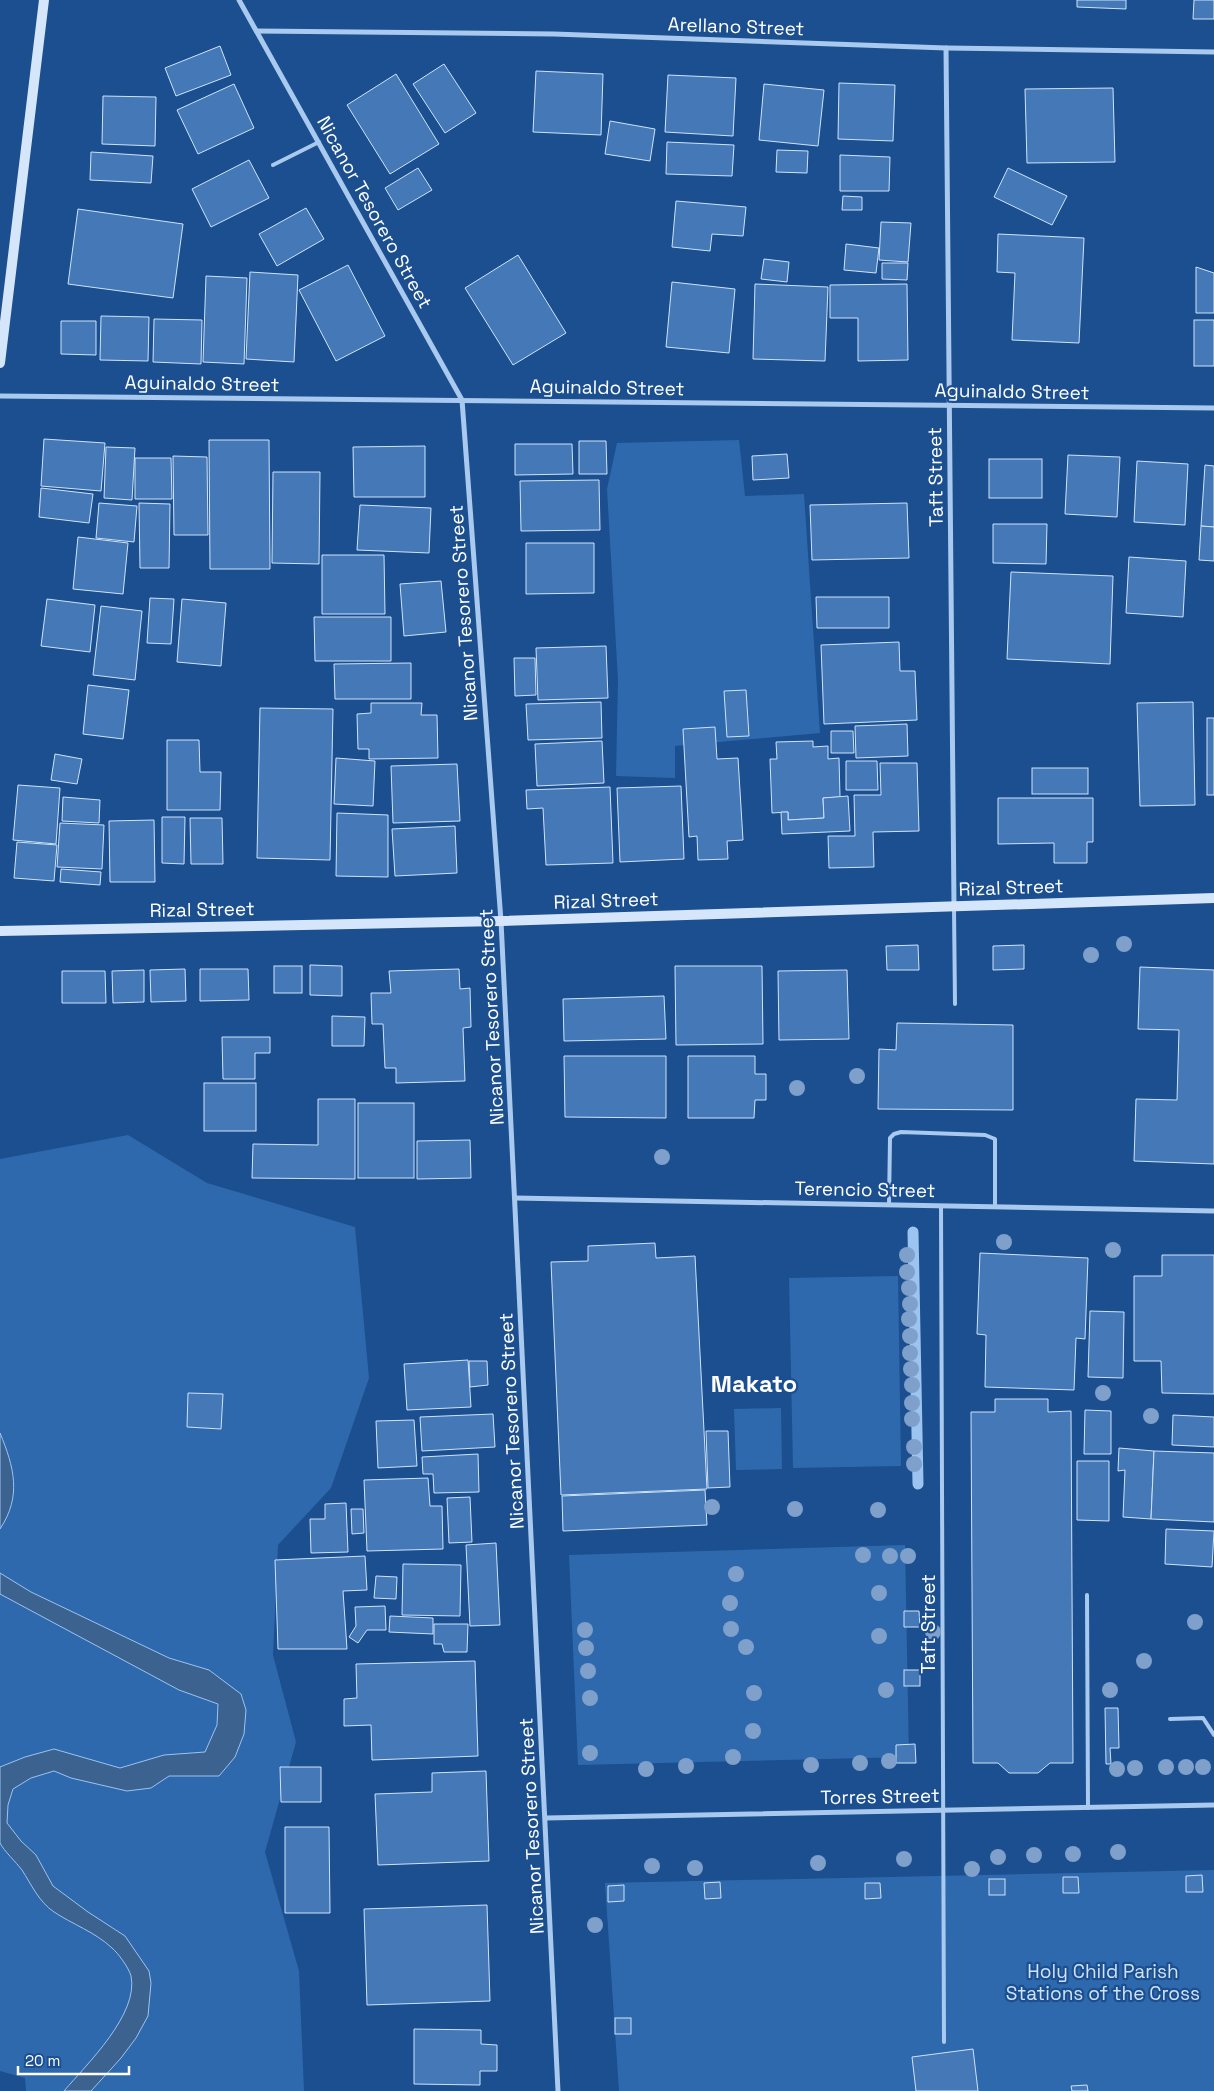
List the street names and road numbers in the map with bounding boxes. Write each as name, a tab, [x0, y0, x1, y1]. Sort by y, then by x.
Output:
street label: Arellano Street	[667, 12, 805, 41]
street label: Nicanor Tesorero Street	[311, 112, 438, 313]
street label: Aguinaldo Street	[124, 370, 280, 397]
street label: Aguinaldo Street	[529, 374, 685, 401]
street label: Aguinaldo Street	[934, 378, 1090, 405]
street label: Taft Street	[922, 427, 949, 527]
street label: Nicanor Tesorero Street	[443, 504, 484, 722]
street label: Rizal Street	[958, 873, 1064, 902]
street label: Rizal Street	[553, 886, 659, 915]
street label: Rizal Street	[149, 896, 255, 923]
street label: Nicanor Tesorero Street	[473, 908, 510, 1126]
street label: Terencio Street	[794, 1176, 936, 1203]
street label: Nicanor Tesorero Street	[493, 1312, 530, 1530]
street label: Taft Street	[916, 1574, 941, 1674]
street label: Nicanor Tesorero Street	[513, 1717, 550, 1935]
street label: Torres Street	[820, 1783, 940, 1810]

